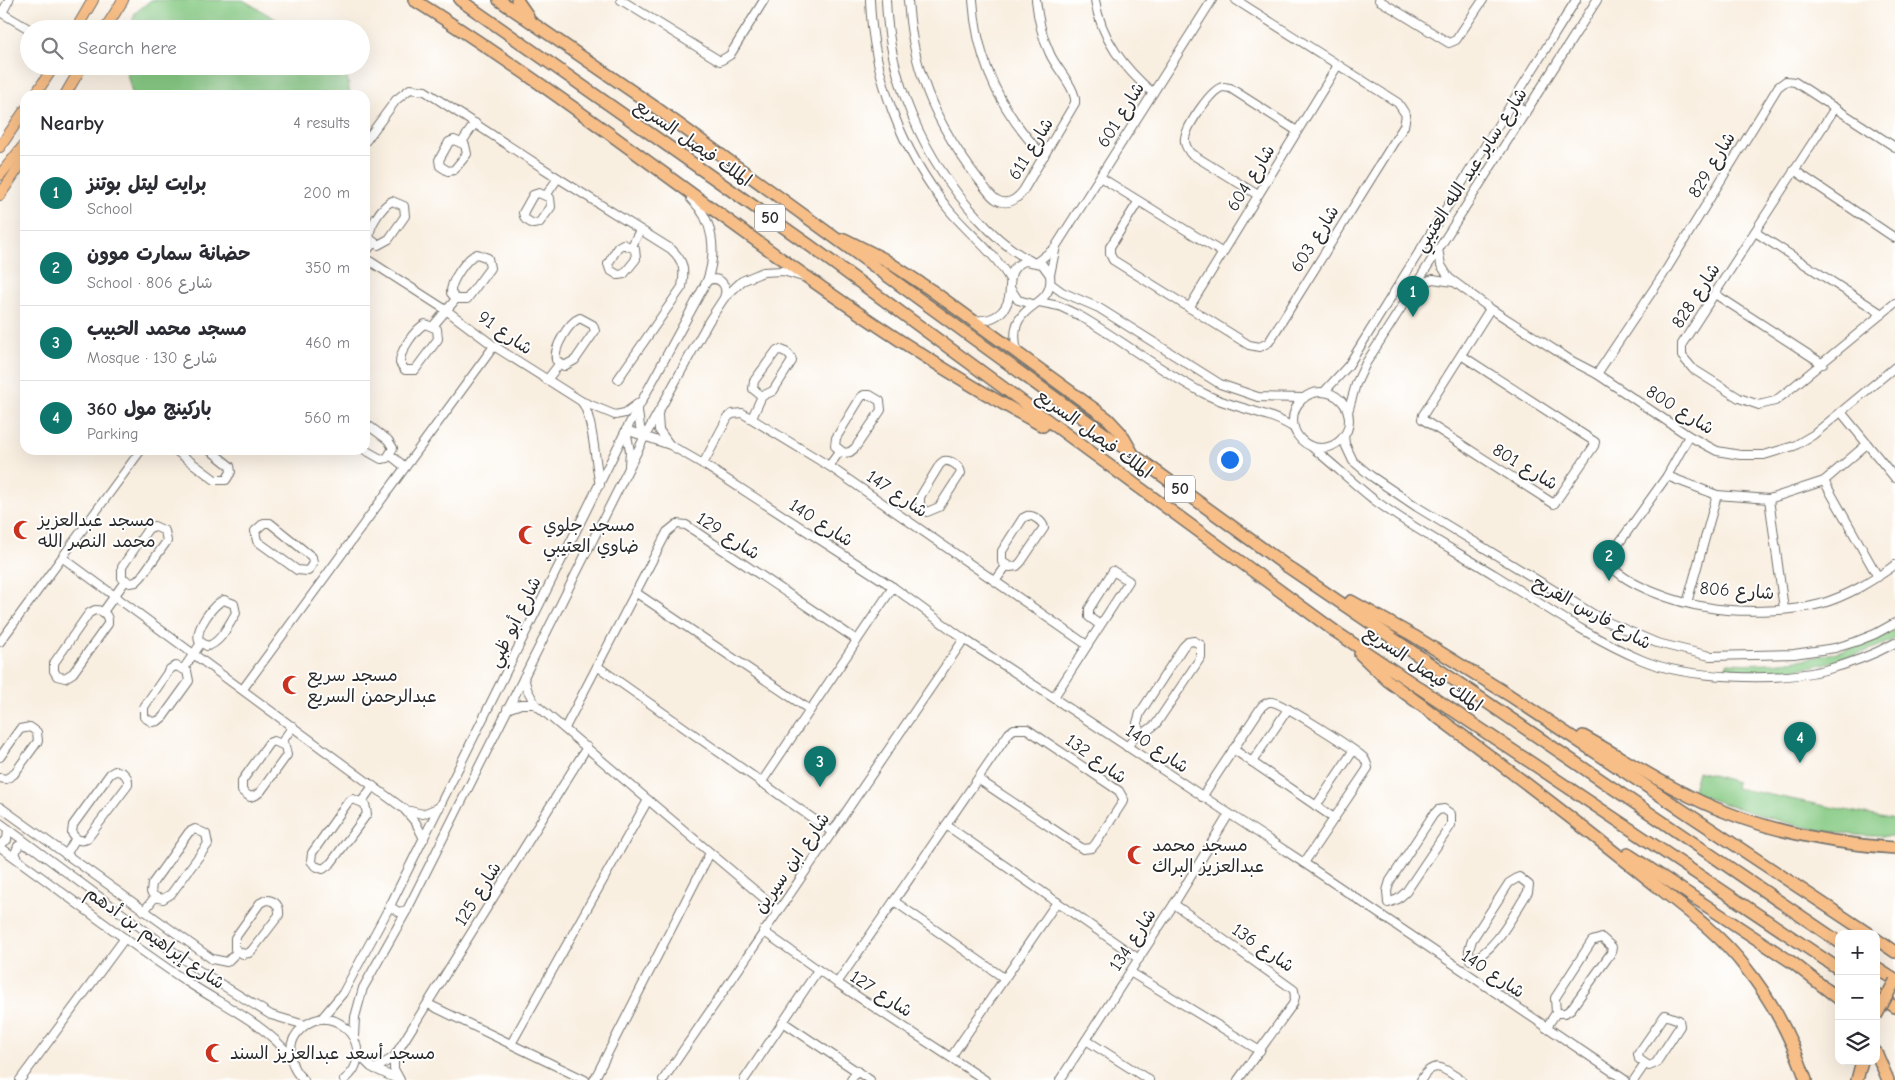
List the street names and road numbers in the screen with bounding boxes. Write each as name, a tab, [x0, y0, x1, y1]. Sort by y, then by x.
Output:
street label: شارع 601	[1093, 79, 1150, 152]
street label: شارع ساير عبد الله العتيبي	[1410, 84, 1536, 259]
street label: الملك فيصل السريع	[629, 95, 756, 193]
street label: شارع 611	[1004, 114, 1059, 184]
street label: شارع 829	[1684, 128, 1741, 202]
street label: شارع 604	[1222, 141, 1280, 216]
street label: شارع 603	[1286, 202, 1345, 277]
road number: 50	[755, 204, 785, 232]
street label: شارع 828	[1667, 260, 1726, 333]
street label: شارع 91	[473, 307, 536, 360]
street label: شارع 800	[1642, 381, 1718, 440]
street label: الملك فيصل السريع	[1031, 385, 1156, 485]
street label: شارع 801	[1488, 439, 1561, 495]
street label: شارع 147	[862, 466, 932, 523]
road number: 50	[1165, 476, 1195, 502]
street label: شارع 140	[785, 495, 857, 552]
street label: شارع 129	[692, 508, 764, 565]
street label: شارع فارس الفريح	[1529, 572, 1655, 655]
street label: شارع أبو ظبي	[484, 573, 550, 673]
street label: شارع 806	[1699, 578, 1775, 605]
street label: الملك فيصل السريع	[1359, 622, 1486, 718]
street label: شارع 140	[1121, 720, 1193, 779]
street label: شارع 132	[1061, 730, 1131, 789]
street label: شارع ابن سيرين	[750, 809, 835, 918]
street label: شارع 125	[450, 858, 507, 930]
street label: شارع إبراهيم بن أدهم	[80, 882, 229, 996]
street label: شارع 134	[1105, 905, 1162, 976]
street label: شارع 136	[1227, 919, 1298, 978]
street label: شارع 140	[1457, 945, 1529, 1004]
street label: شارع 127	[845, 966, 916, 1023]

